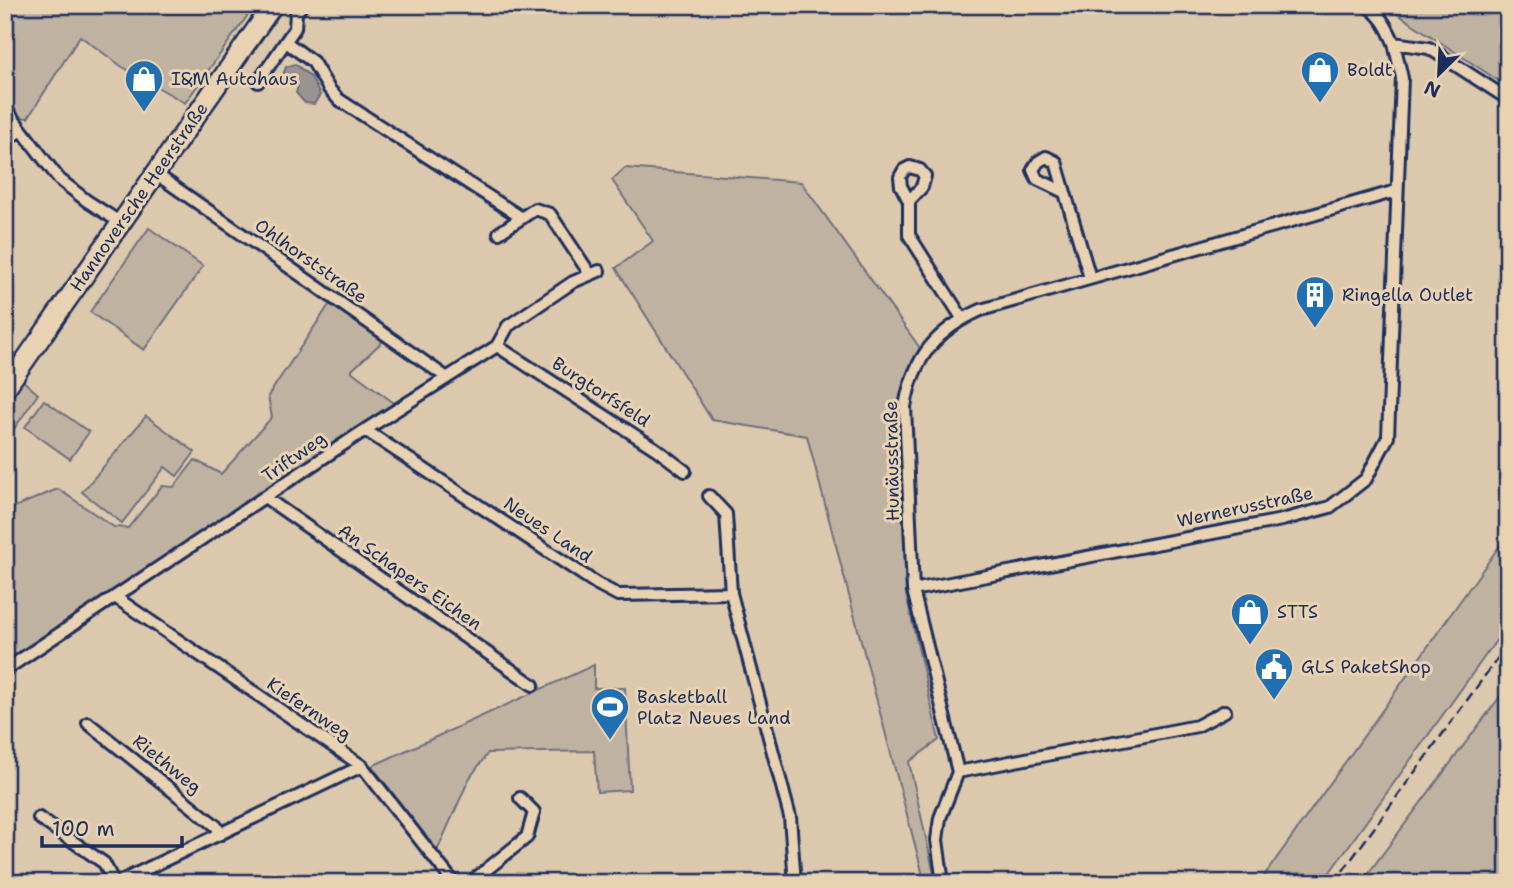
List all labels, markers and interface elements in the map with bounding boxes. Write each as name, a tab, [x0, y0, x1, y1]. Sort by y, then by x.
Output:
north arrow	[1404, 38, 1474, 108]
shop icon: Boldt	[1299, 49, 1341, 104]
shop icon: I&M Autohaus	[123, 58, 165, 113]
place label: Boldt	[1347, 58, 1393, 82]
place label: I&M Autohaus	[171, 67, 298, 91]
text: N	[1420, 75, 1444, 104]
street label: Hannoversche Heerstraße	[64, 98, 214, 296]
street label: Ohlhorststraße	[250, 213, 372, 309]
building icon: Ringella Outlet	[1294, 274, 1336, 329]
place label: Ringella Outlet	[1342, 283, 1473, 307]
street label: Burgtorfsfeld	[547, 351, 655, 433]
street label: Hunäusstraße	[879, 400, 905, 522]
street label: Triftweg	[257, 426, 331, 488]
street label: Wernerusstraße	[1175, 481, 1315, 533]
street label: Neues Land	[499, 492, 597, 568]
street label: An Schapers Eichen	[333, 518, 487, 636]
shop icon: STTS	[1229, 591, 1271, 646]
place label: STTS	[1277, 600, 1318, 624]
public building icon: GLS PaketShop	[1253, 646, 1295, 701]
place label: GLS PaketShop	[1301, 655, 1431, 679]
street label: Kiefernweg	[262, 672, 356, 746]
place label: Basketball Platz Neues Land	[637, 685, 791, 730]
sports icon: Basketball Platz Neues Land	[589, 686, 631, 741]
street label: Riethweg	[128, 729, 206, 799]
scale bar	[42, 804, 182, 848]
text: 100 m	[52, 815, 115, 843]

